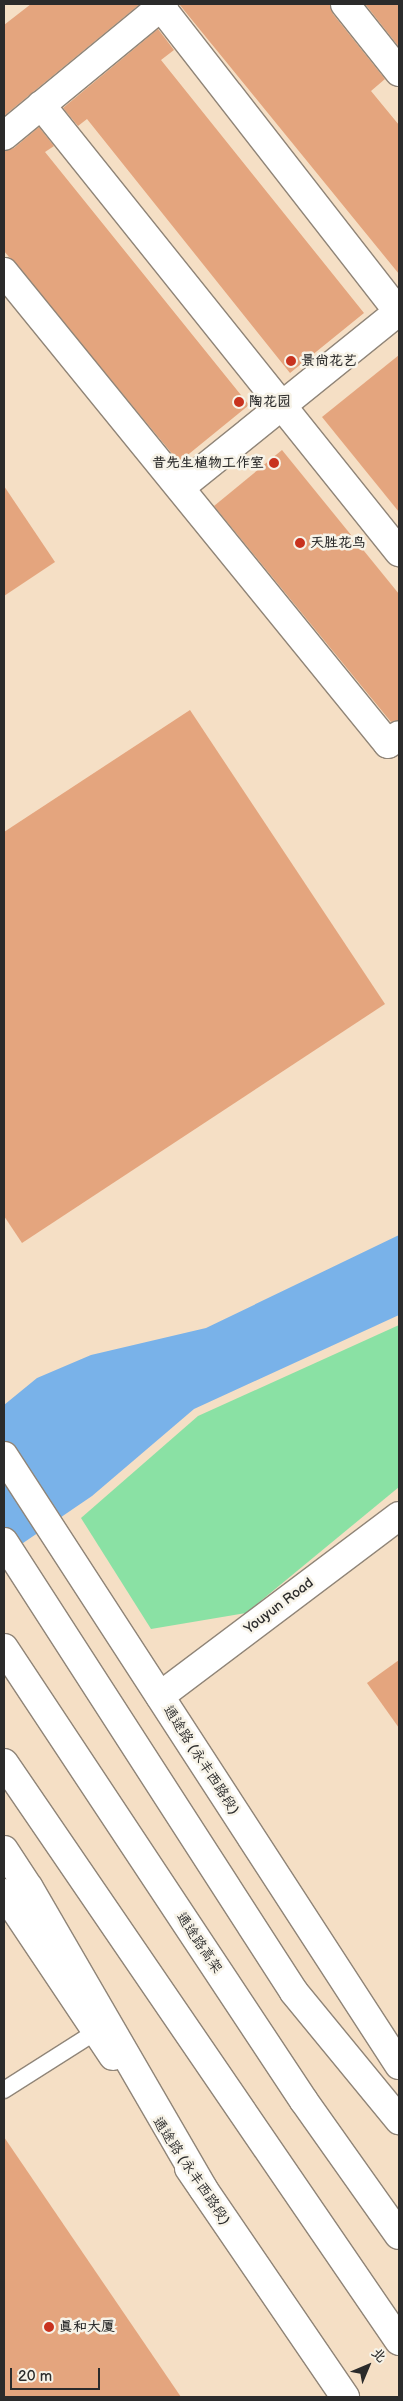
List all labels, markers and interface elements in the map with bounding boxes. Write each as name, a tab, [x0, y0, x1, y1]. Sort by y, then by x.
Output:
place label: 景尚花艺	[301, 353, 357, 369]
marker: 景尚花艺	[285, 355, 297, 367]
place label: 陶花园	[249, 394, 291, 410]
marker: 陶花园	[233, 396, 245, 408]
place label: 昔先生植物工作室	[152, 455, 264, 471]
marker: 昔先生植物工作室	[268, 457, 280, 469]
place label: 天胜花鸟	[310, 535, 366, 551]
marker: 天胜花鸟	[294, 537, 306, 549]
street label: Youyun Road	[241, 1575, 317, 1637]
street label: 通途路 (永丰西路段)	[160, 1703, 242, 1817]
street label: 通途路高架	[172, 1909, 226, 1977]
street label: 通途路 (永丰西路段)	[149, 2114, 233, 2228]
place label: 真和大厦	[59, 2319, 115, 2335]
marker: 真和大厦	[43, 2321, 55, 2333]
north arrow	[343, 2341, 393, 2391]
text: 北	[368, 2344, 390, 2366]
scale bar	[12, 2358, 102, 2390]
text: 20 m	[18, 2367, 52, 2386]

